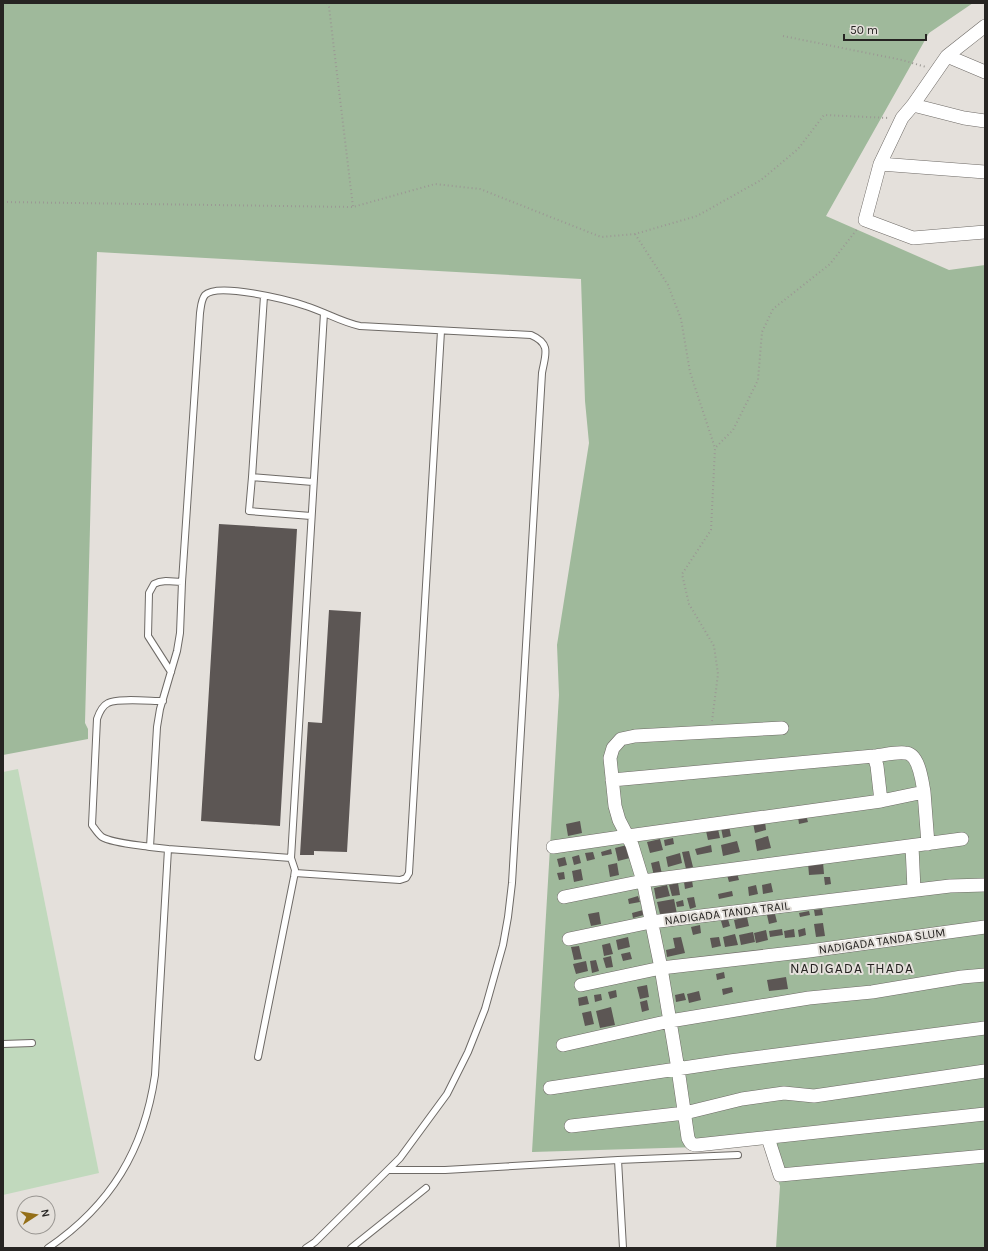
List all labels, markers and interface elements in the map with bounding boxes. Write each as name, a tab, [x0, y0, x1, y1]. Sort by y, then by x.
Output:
scale bar	[844, 16, 926, 42]
text: 50 m	[850, 23, 878, 37]
street label: NADIGADA TANDA TRAIL	[664, 898, 791, 928]
street label: NADIGADA TANDA SLUM	[818, 925, 946, 957]
district label: NADIGADA THADA	[790, 960, 914, 977]
north arrow	[16, 1195, 56, 1235]
text: N	[38, 1208, 52, 1218]

